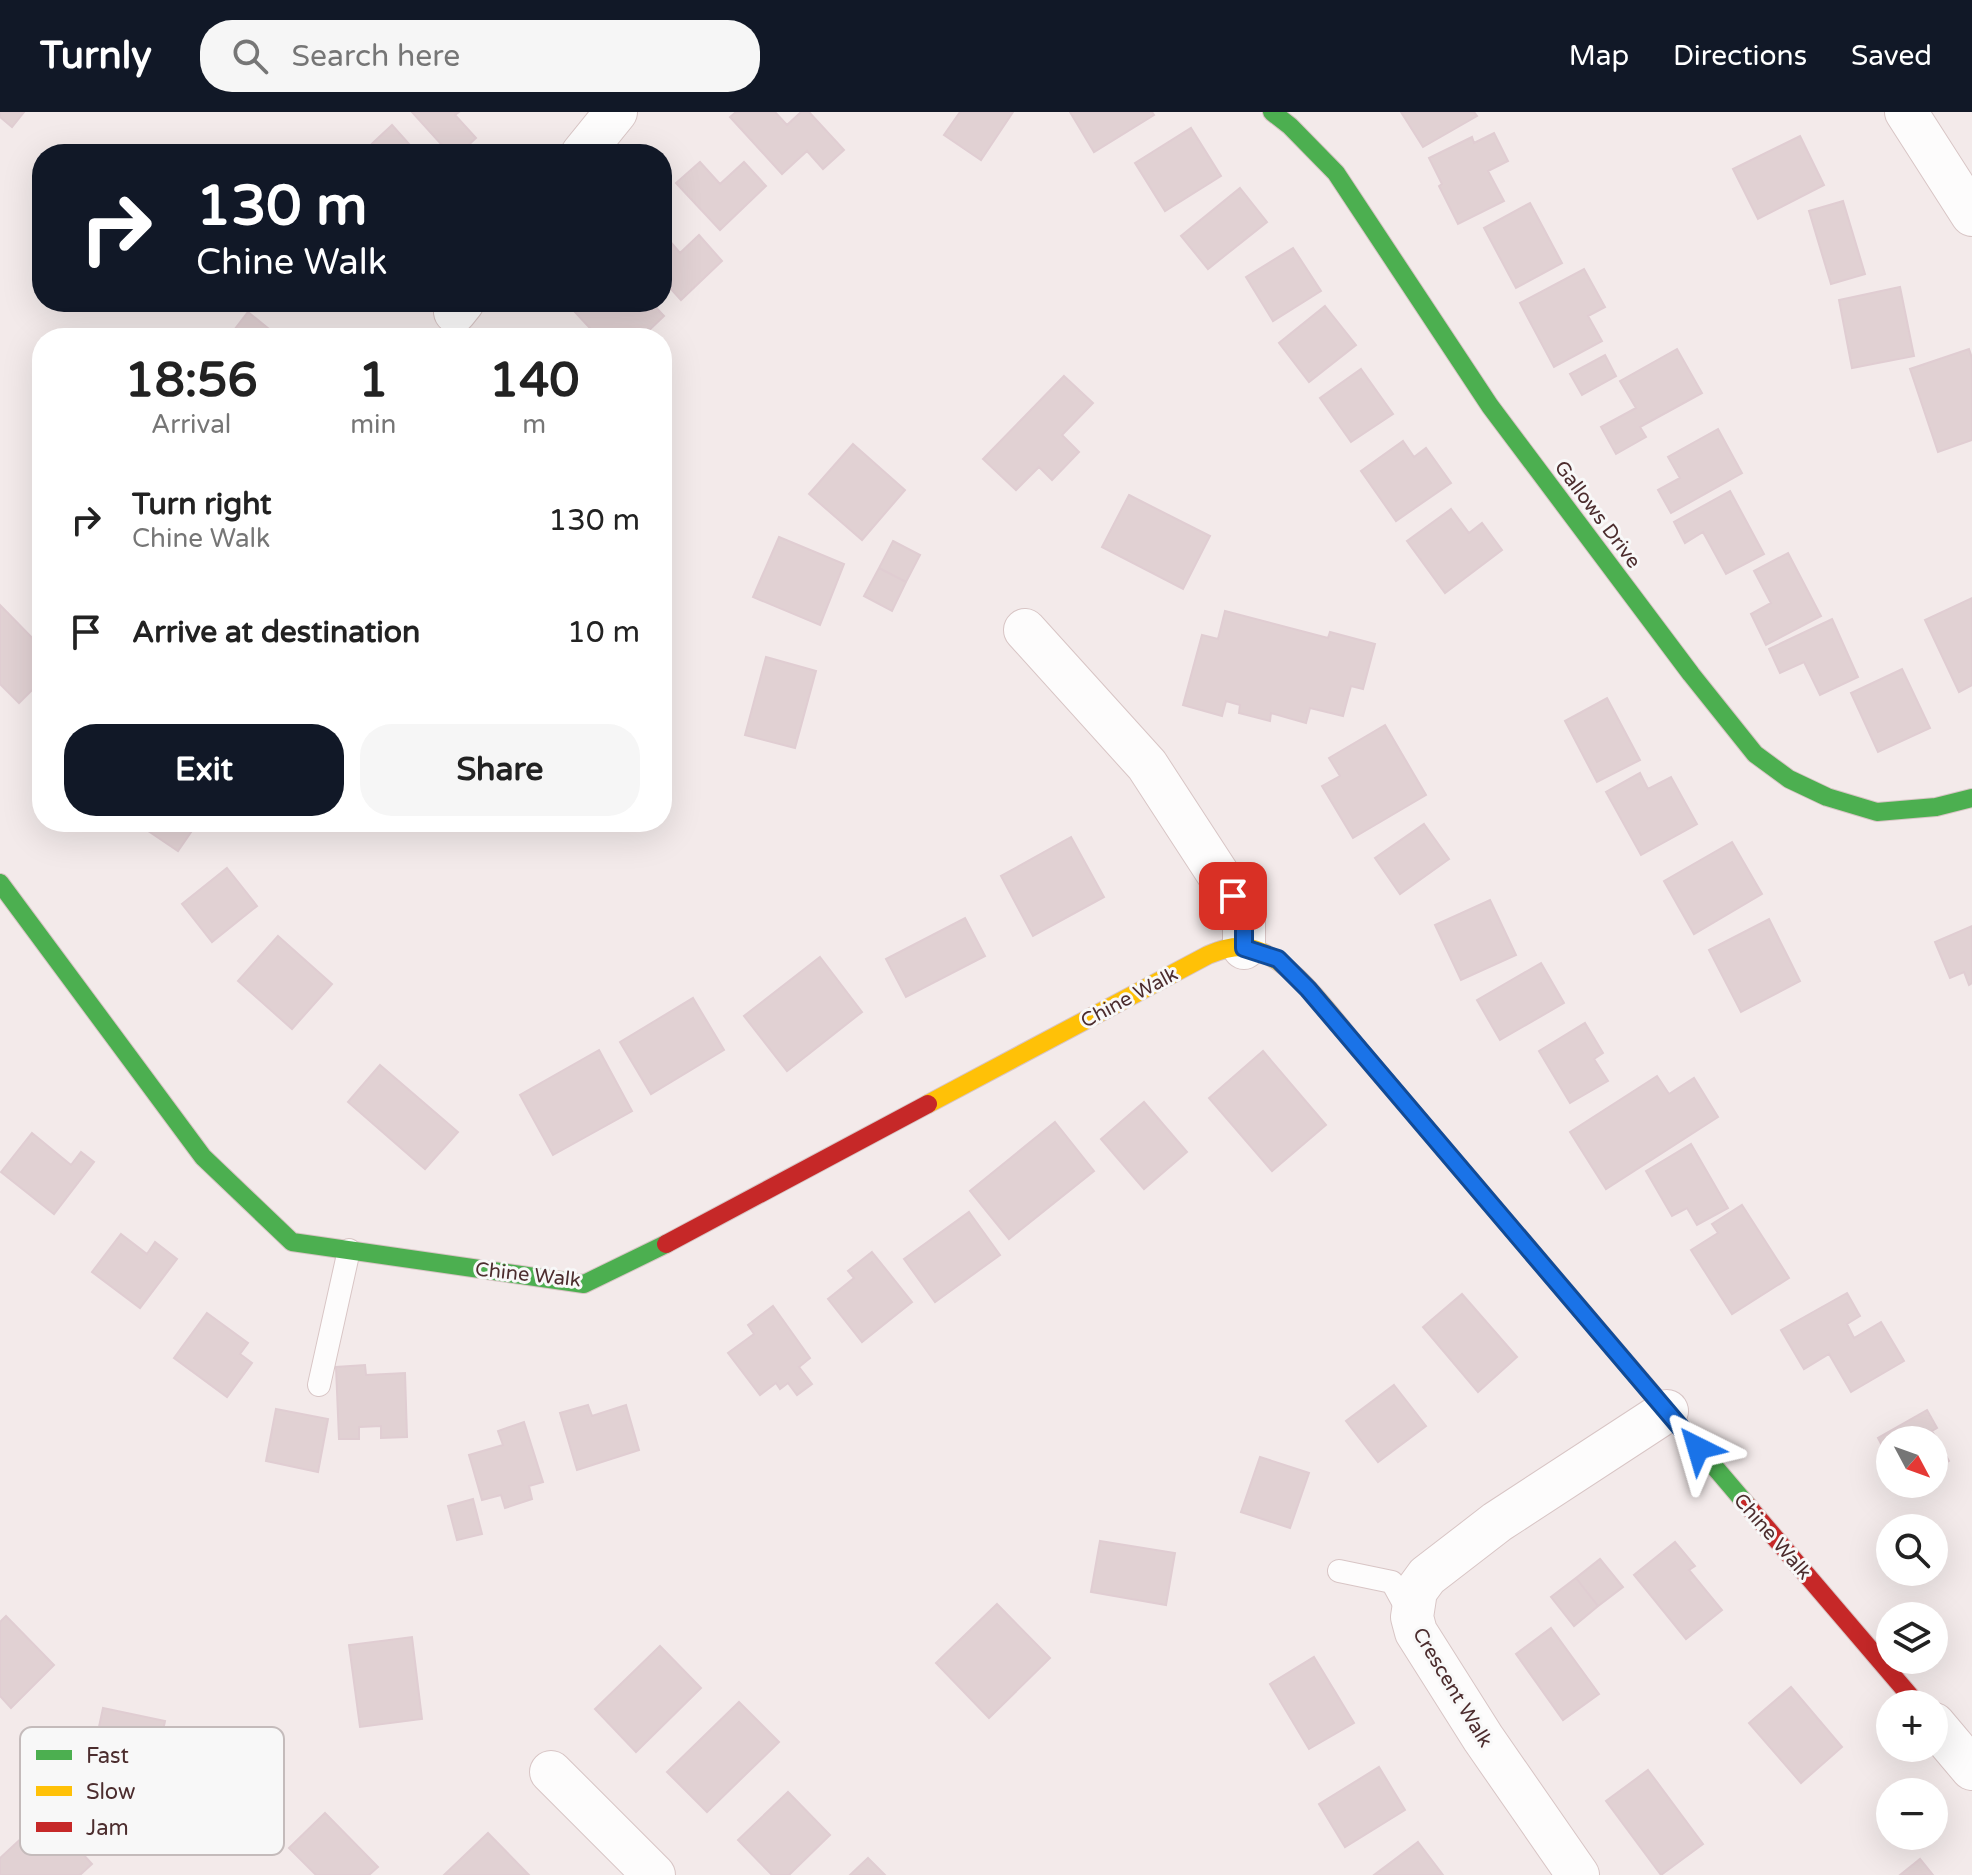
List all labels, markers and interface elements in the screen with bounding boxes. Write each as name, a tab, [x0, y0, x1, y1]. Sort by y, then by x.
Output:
search box	[200, 20, 760, 92]
text: Turnly	[40, 33, 152, 79]
icon: search	[228, 34, 272, 78]
text: Search here	[292, 38, 460, 75]
text: Map	[1569, 39, 1629, 73]
text: Directions	[1673, 39, 1807, 73]
text: Saved	[1851, 39, 1932, 73]
text: 130 m	[196, 173, 367, 240]
icon: right	[64, 176, 168, 280]
text: Chine Walk	[196, 241, 387, 284]
text: 18:56	[125, 352, 258, 410]
text: 1	[358, 352, 388, 410]
text: 140	[489, 352, 579, 410]
text: Arrival	[151, 409, 231, 440]
text: min	[350, 409, 396, 440]
text: m	[522, 409, 546, 440]
street label: Gallows Drive	[1549, 456, 1645, 573]
text: Turn right	[132, 486, 272, 523]
icon: right	[64, 498, 108, 542]
text: 130 m	[548, 502, 640, 539]
text: Chine Walk	[132, 523, 270, 554]
icon: arrive	[64, 610, 108, 654]
text: Arrive at destination	[132, 614, 420, 651]
text: 10 m	[567, 614, 640, 651]
button: Exit	[64, 724, 344, 816]
button: Share	[360, 724, 640, 816]
pin	[1199, 862, 1267, 930]
icon: arrive	[1211, 874, 1255, 918]
street label: Chine Walk	[1077, 962, 1182, 1033]
street label: Chine Walk	[474, 1258, 582, 1292]
position arrow	[1656, 1406, 1740, 1490]
north arrow	[1876, 1426, 1948, 1498]
map controls	[1876, 1426, 1948, 1850]
street label: Chine Walk	[1728, 1489, 1816, 1585]
button: search	[1876, 1514, 1948, 1586]
button: layers	[1876, 1602, 1948, 1674]
street label: Crescent Walk	[1407, 1623, 1497, 1752]
button: +	[1876, 1690, 1948, 1762]
legend	[20, 1727, 284, 1855]
text: Fast	[86, 1743, 129, 1769]
button: −	[1876, 1778, 1948, 1850]
text: Slow	[86, 1779, 136, 1805]
text: Jam	[86, 1815, 129, 1841]

